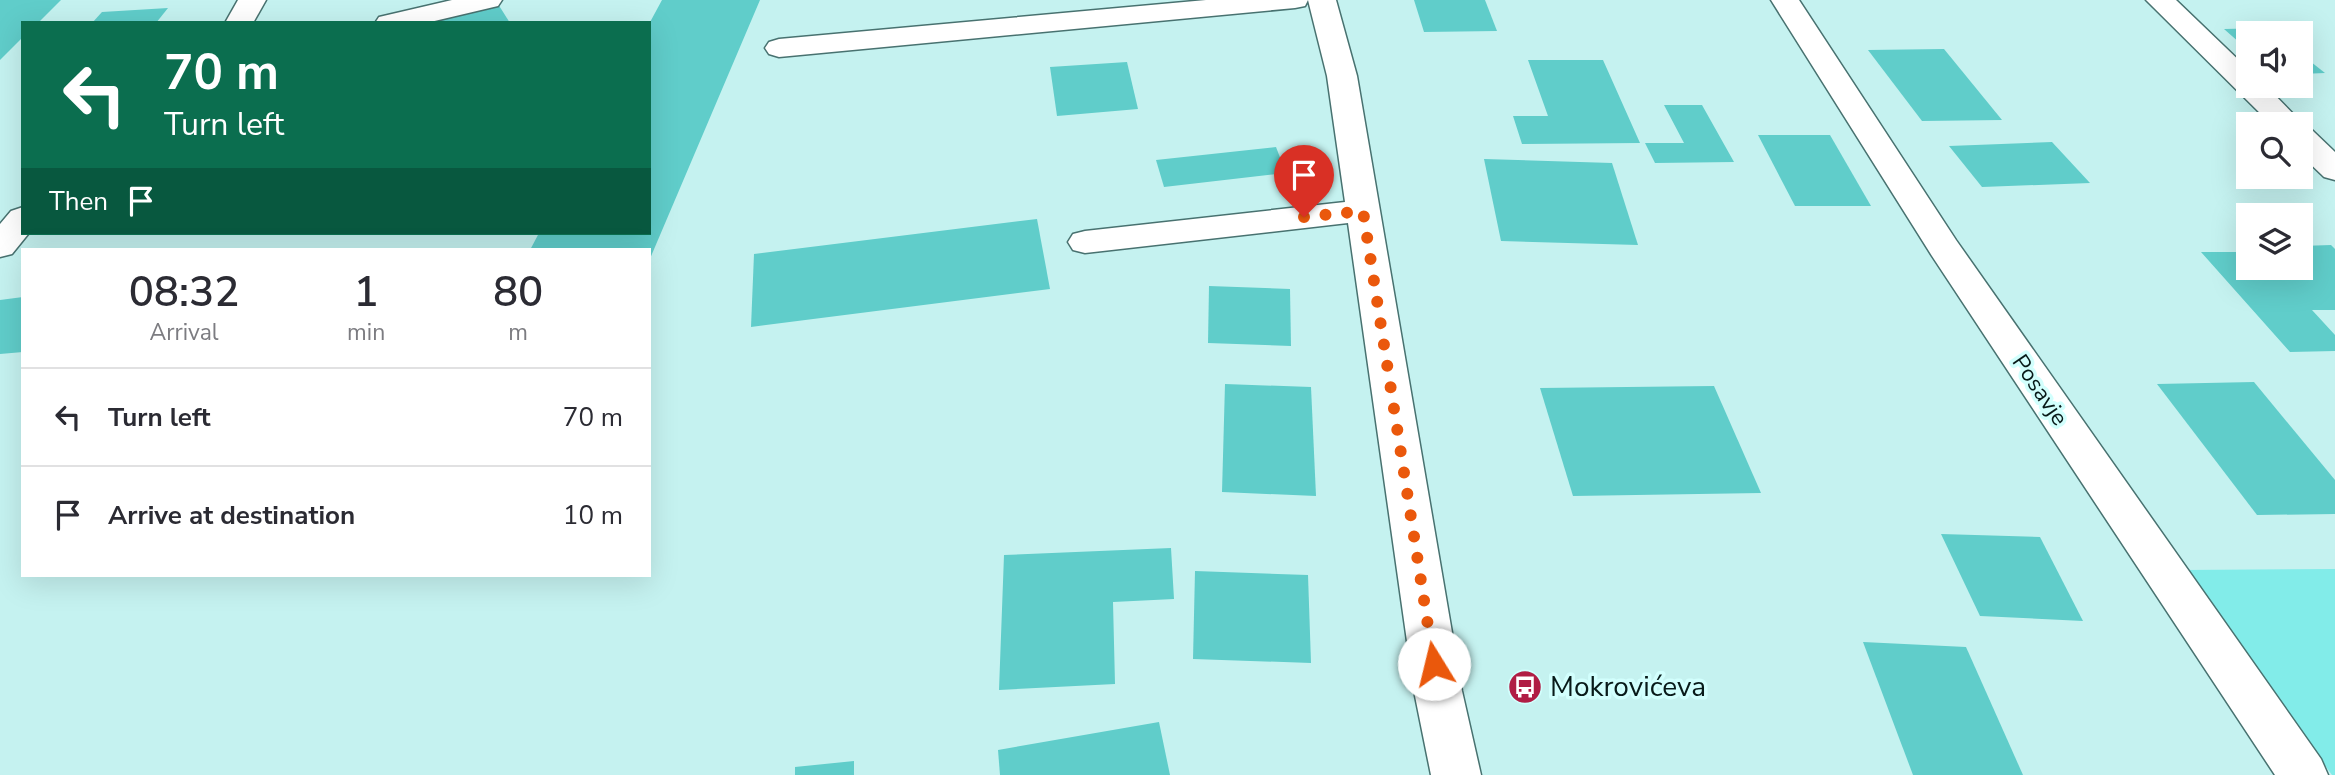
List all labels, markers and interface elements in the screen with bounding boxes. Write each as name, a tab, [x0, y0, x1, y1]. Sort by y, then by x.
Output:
map controls	[2236, 21, 2313, 280]
button: sound	[2236, 21, 2313, 98]
text: 70 m	[164, 39, 279, 106]
icon: left	[49, 49, 140, 140]
text: Turn left	[164, 103, 284, 146]
button: search	[2236, 112, 2313, 189]
pin	[1274, 145, 1334, 217]
icon: arrive	[1285, 156, 1323, 194]
icon: arrive	[122, 182, 160, 220]
text: Then	[49, 184, 108, 219]
button: layers	[2236, 203, 2313, 280]
text: 08:32	[129, 264, 239, 321]
text: 1	[354, 264, 379, 321]
text: 80	[493, 264, 543, 321]
text: Arrival	[149, 317, 219, 348]
text: min	[347, 317, 385, 348]
text: m	[508, 317, 528, 348]
street label: Posavje	[2005, 348, 2075, 432]
icon: left	[49, 398, 87, 436]
text: Turn left	[108, 400, 211, 435]
text: 70 m	[563, 400, 623, 435]
icon: arrive	[49, 496, 87, 534]
text: Arrive at destination	[108, 498, 355, 533]
text: 10 m	[563, 498, 623, 533]
position arrow	[1397, 627, 1471, 701]
bus stop icon: Mokrovićeva	[1506, 668, 1544, 706]
place label: Mokrovićeva	[1550, 668, 1706, 706]

